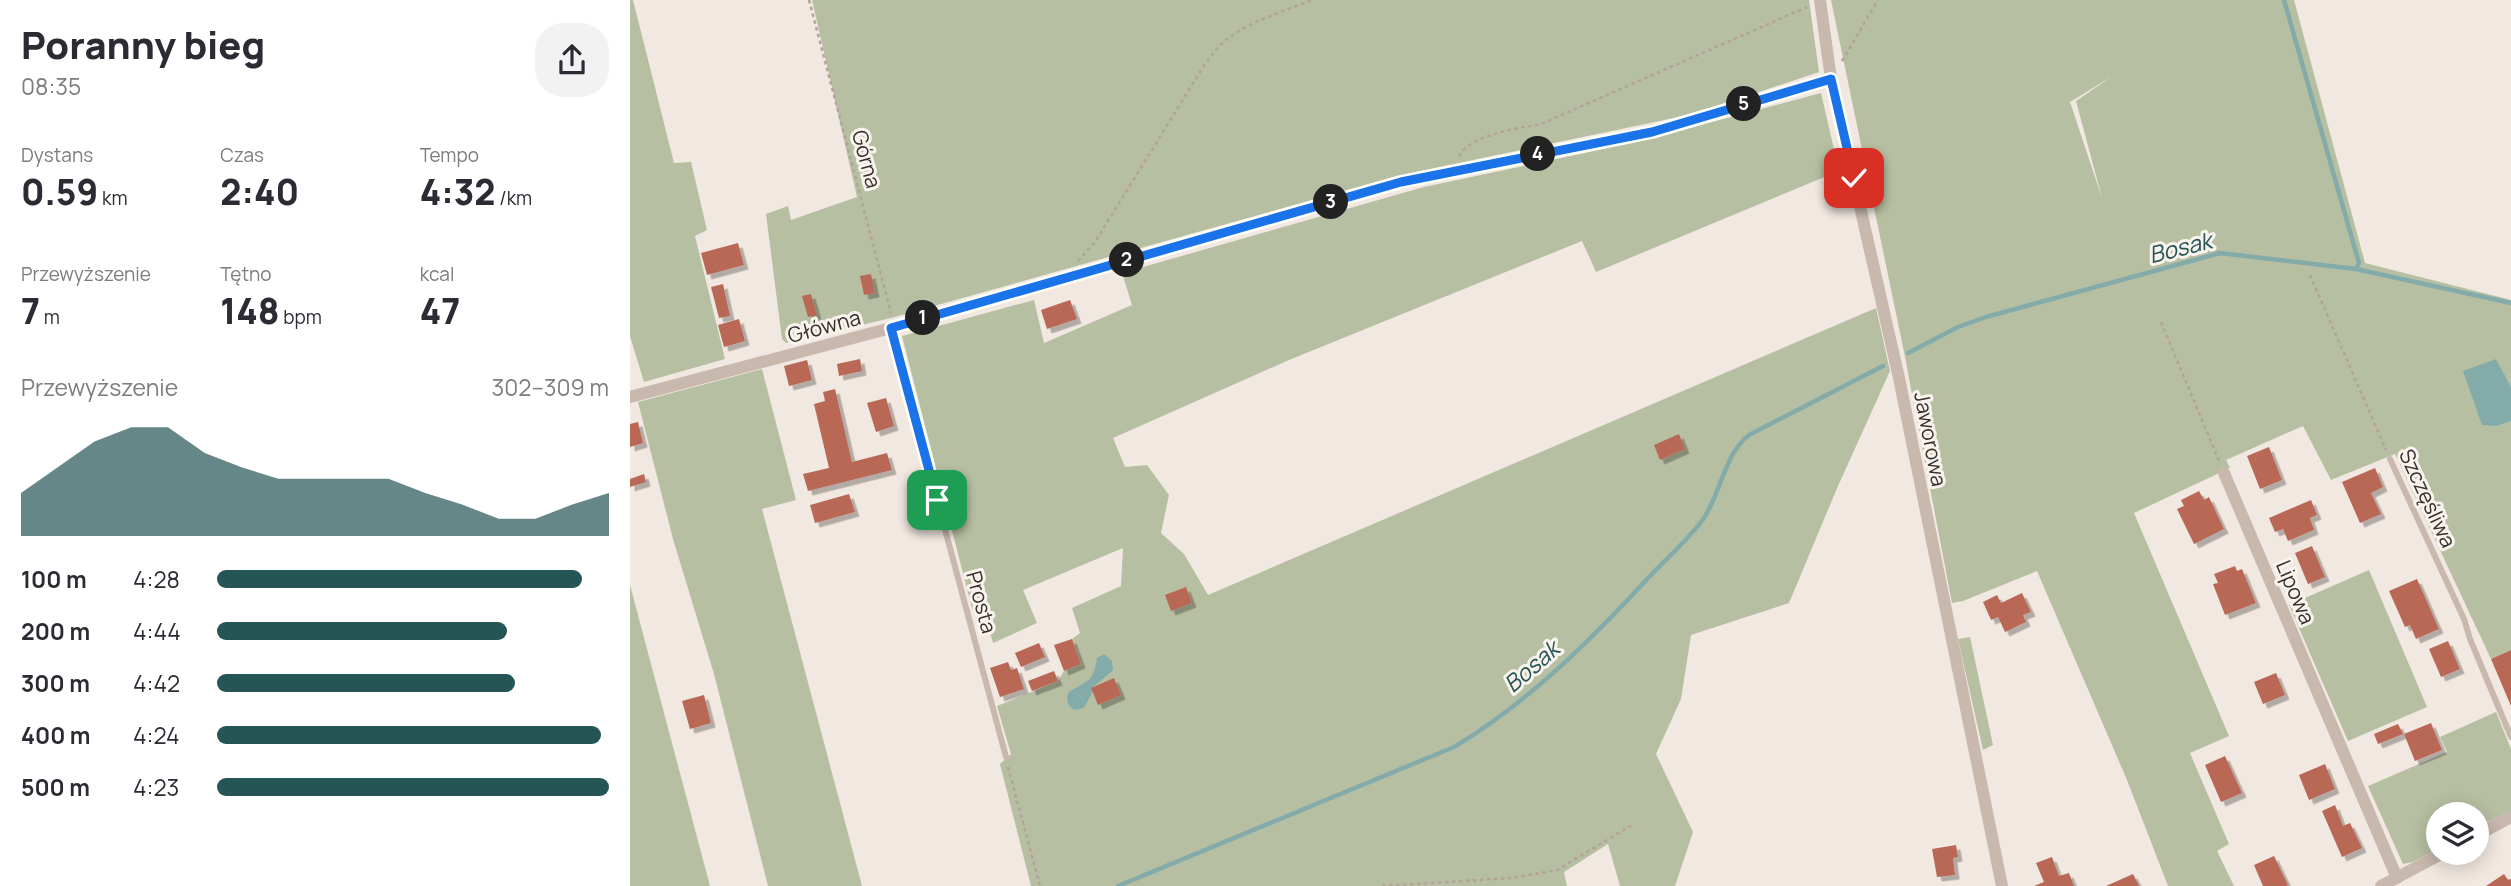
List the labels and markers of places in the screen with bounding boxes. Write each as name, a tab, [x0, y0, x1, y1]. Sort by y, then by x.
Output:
pin: 5	[1726, 86, 1762, 122]
pin: 4	[1520, 136, 1556, 172]
pin	[1824, 148, 1884, 208]
pin: 3	[1314, 184, 1348, 220]
pin: 2	[1110, 243, 1144, 278]
pin: 1	[906, 300, 940, 336]
pin	[907, 470, 967, 530]

